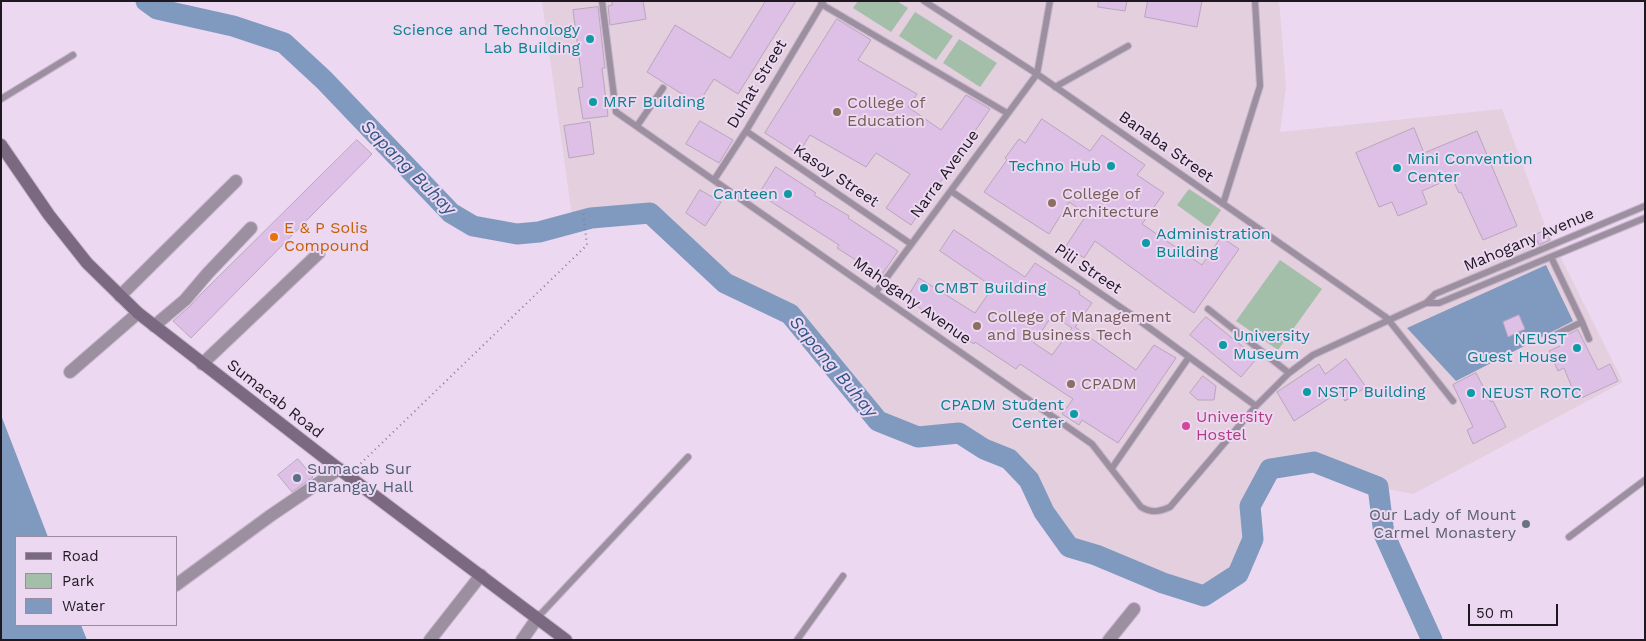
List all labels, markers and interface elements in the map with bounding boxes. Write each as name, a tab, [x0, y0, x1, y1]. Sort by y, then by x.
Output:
place label: Science and Technology Lab Building	[393, 20, 580, 58]
marker: Science and Technology Lab Building	[584, 33, 596, 45]
street label: Duhat Street	[723, 36, 791, 132]
place label: MRF Building	[603, 92, 705, 112]
place label: College of Education	[847, 93, 926, 131]
marker: MRF Building	[587, 96, 599, 108]
marker: College of Education	[831, 106, 843, 118]
street label: Banaba Street	[1115, 107, 1217, 187]
water label: Sapang Buhay	[356, 116, 460, 220]
street label: Narra Avenue	[906, 126, 984, 222]
street label: Kasoy Street	[790, 140, 882, 212]
place label: Mini Convention Center	[1407, 149, 1533, 187]
place label: Techno Hub	[1009, 156, 1101, 176]
marker: Techno Hub	[1105, 160, 1117, 172]
marker: Mini Convention Center	[1391, 162, 1403, 174]
place label: Canteen	[713, 184, 778, 204]
place label: College of Architecture	[1062, 184, 1159, 222]
marker: Canteen	[782, 188, 794, 200]
marker: College of Architecture	[1046, 197, 1058, 209]
street label: Mahogany Avenue	[1461, 204, 1597, 276]
place label: E & P Solis Compound	[284, 218, 369, 256]
place label: Administration Building	[1156, 224, 1271, 262]
marker: E & P Solis Compound	[268, 231, 280, 243]
marker: Administration Building	[1140, 237, 1152, 249]
street label: Pili Street	[1051, 240, 1125, 298]
street label: Mahogany Avenue	[849, 253, 975, 349]
place label: CMBT Building	[934, 278, 1046, 298]
marker: CMBT Building	[918, 282, 930, 294]
place label: College of Management and Business Tech	[987, 307, 1171, 345]
water label: Sapang Buhay	[784, 312, 882, 422]
marker: College of Management and Business Tech	[971, 320, 983, 332]
place label: University Museum	[1233, 326, 1310, 364]
place label: NEUST Guest House	[1467, 329, 1567, 367]
marker: University Museum	[1217, 339, 1229, 351]
marker: NEUST Guest House	[1571, 342, 1583, 354]
street label: Sumacab Road	[223, 355, 327, 443]
place label: CPADM	[1081, 374, 1137, 394]
marker: CPADM	[1065, 378, 1077, 390]
place label: NSTP Building	[1317, 382, 1426, 402]
place label: NEUST ROTC	[1481, 383, 1582, 403]
marker: NSTP Building	[1301, 386, 1313, 398]
marker: NEUST ROTC	[1465, 387, 1477, 399]
place label: CPADM Student Center	[940, 395, 1064, 433]
place label: University Hostel	[1196, 407, 1273, 445]
marker: CPADM Student Center	[1068, 408, 1080, 420]
marker: University Hostel	[1180, 420, 1192, 432]
place label: Sumacab Sur Barangay Hall	[307, 459, 413, 497]
marker: Sumacab Sur Barangay Hall	[291, 472, 303, 484]
place label: Our Lady of Mount Carmel Monastery	[1369, 505, 1516, 543]
marker: Our Lady of Mount Carmel Monastery	[1520, 518, 1532, 530]
legend	[15, 536, 178, 626]
text: Road	[62, 547, 99, 565]
text: Park	[62, 572, 94, 590]
scale bar	[1471, 594, 1561, 626]
text: Water	[62, 597, 105, 615]
text: 50 m	[1476, 604, 1513, 622]

